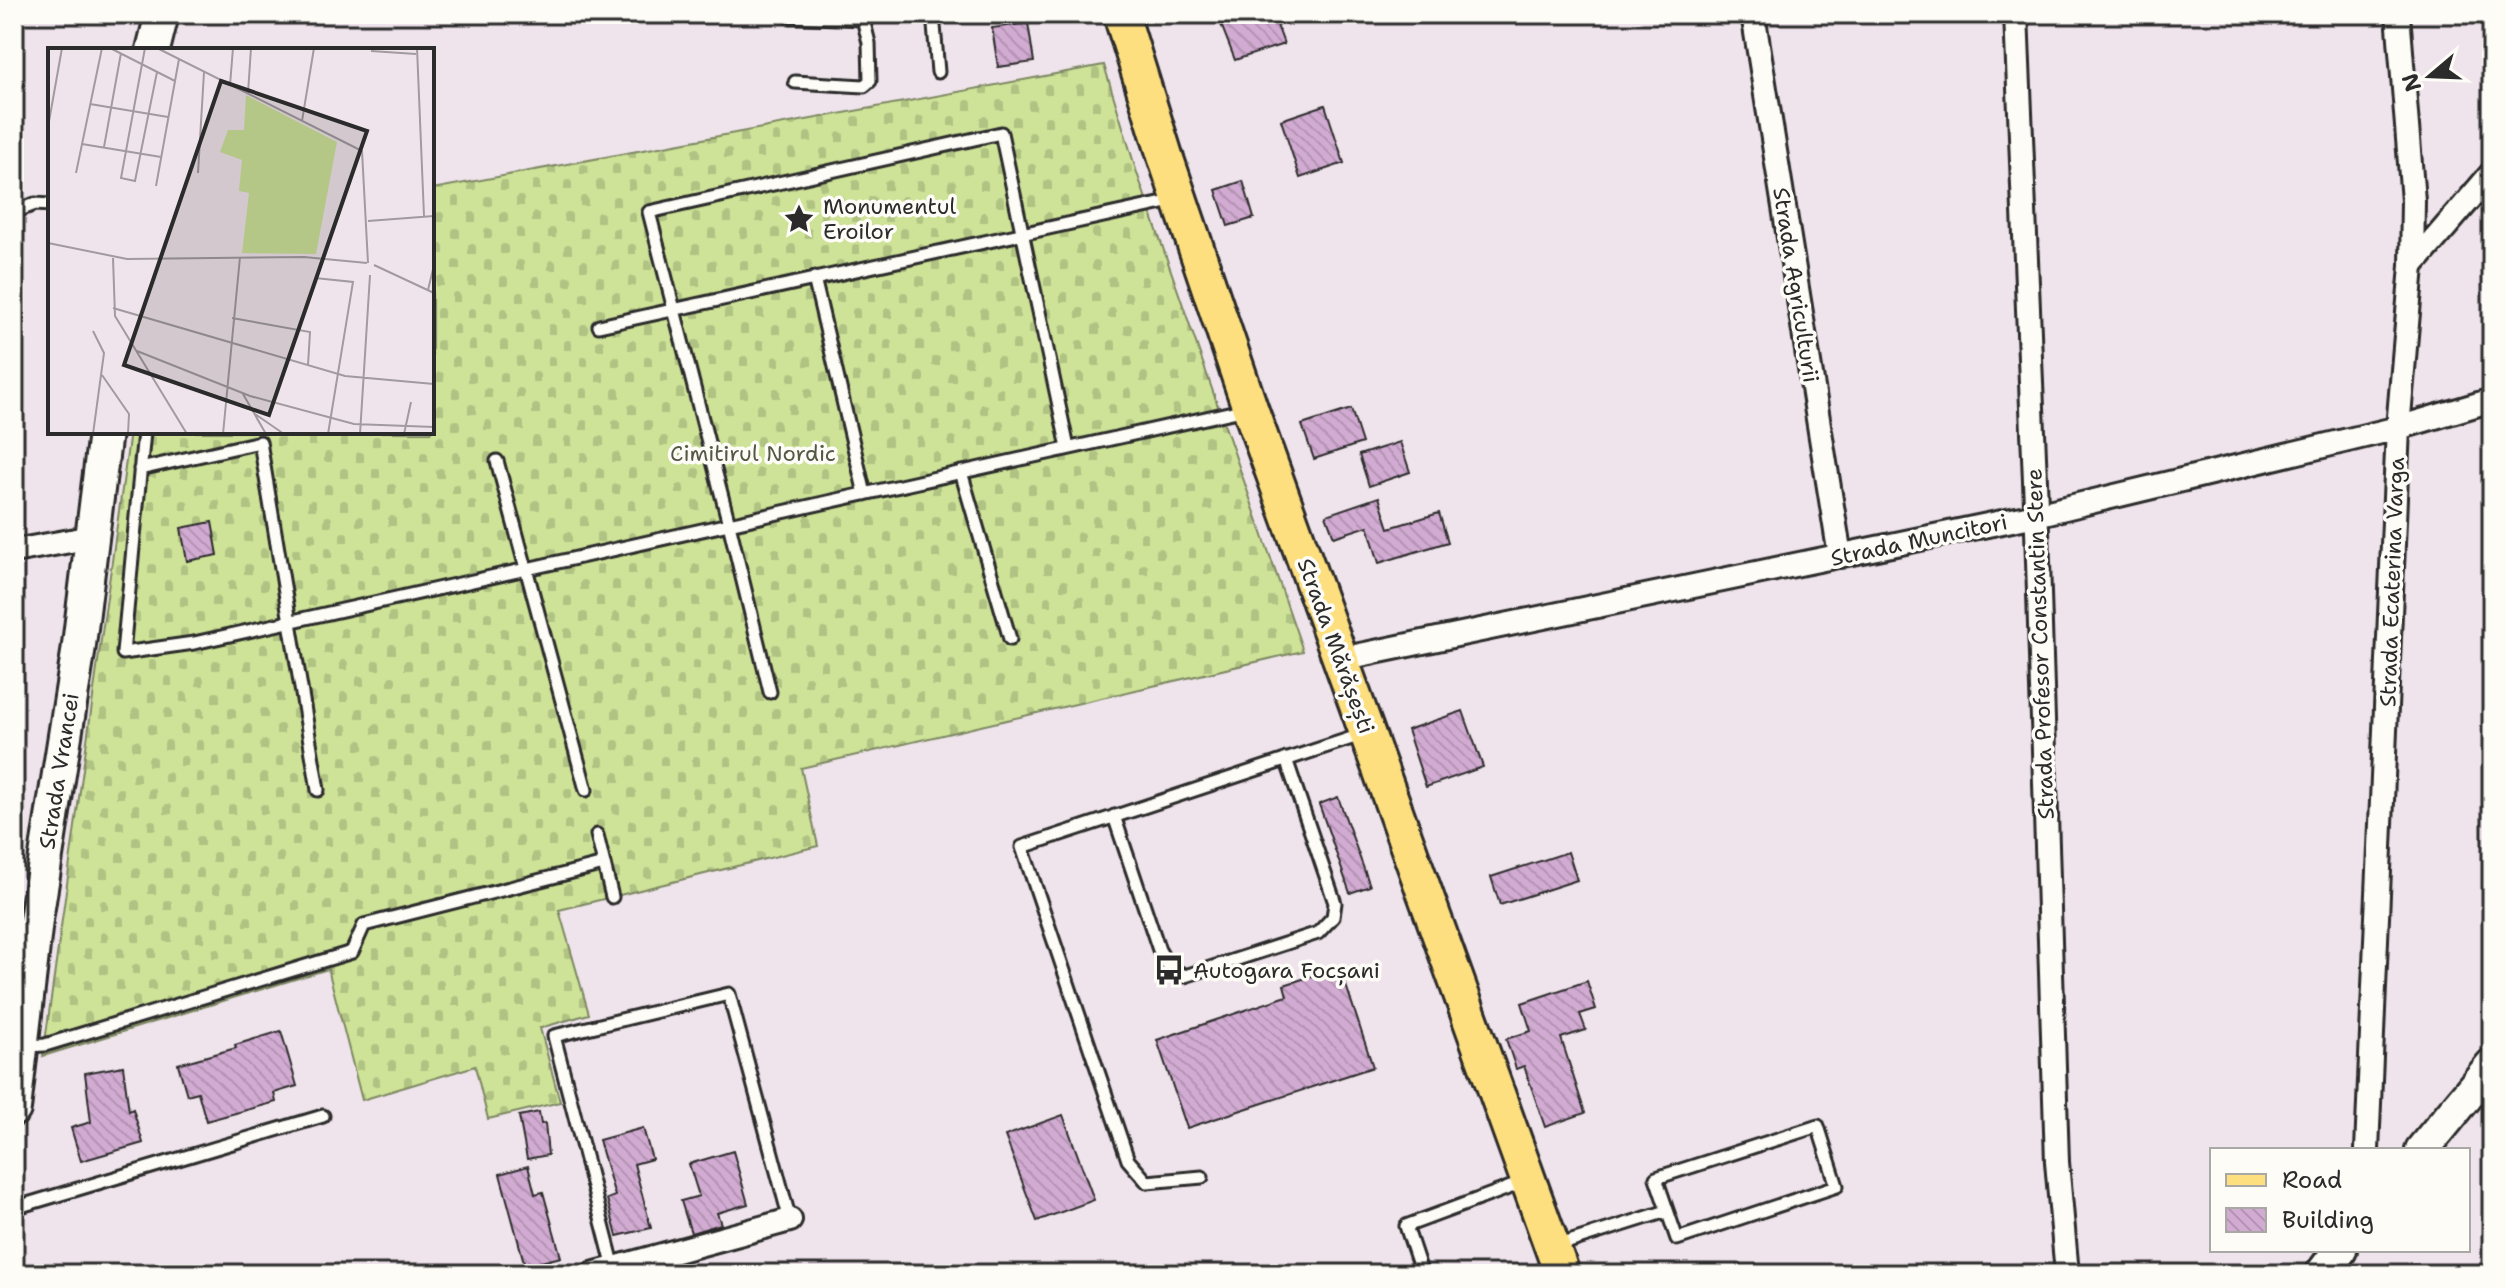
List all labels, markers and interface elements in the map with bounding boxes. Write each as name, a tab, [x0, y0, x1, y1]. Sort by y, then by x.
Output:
north arrow	[2390, 36, 2470, 116]
inset map	[48, 48, 434, 434]
text: N	[2395, 69, 2428, 95]
street label: Strada Agriculturii	[1766, 185, 1826, 385]
place label: Monumentul Eroilor	[823, 192, 957, 246]
place icon: Monumentul Eroilor	[782, 202, 816, 236]
park label: Cimitirul Nordic	[670, 439, 836, 468]
street label: Strada Ecaterina Varga	[2373, 456, 2411, 708]
street label: Strada Profesor Constantin Stere	[2019, 468, 2061, 820]
street label: Strada Muncitori	[1828, 507, 2010, 573]
street label: Strada Mărășești	[1290, 554, 1381, 738]
street label: Strada Vrancei	[32, 691, 86, 851]
bus stop icon: Autogara Focșani	[1152, 953, 1186, 987]
place label: Autogara Focșani	[1193, 956, 1380, 986]
legend	[2210, 1148, 2470, 1252]
text: Road	[2282, 1164, 2342, 1196]
text: Building	[2282, 1204, 2374, 1236]

